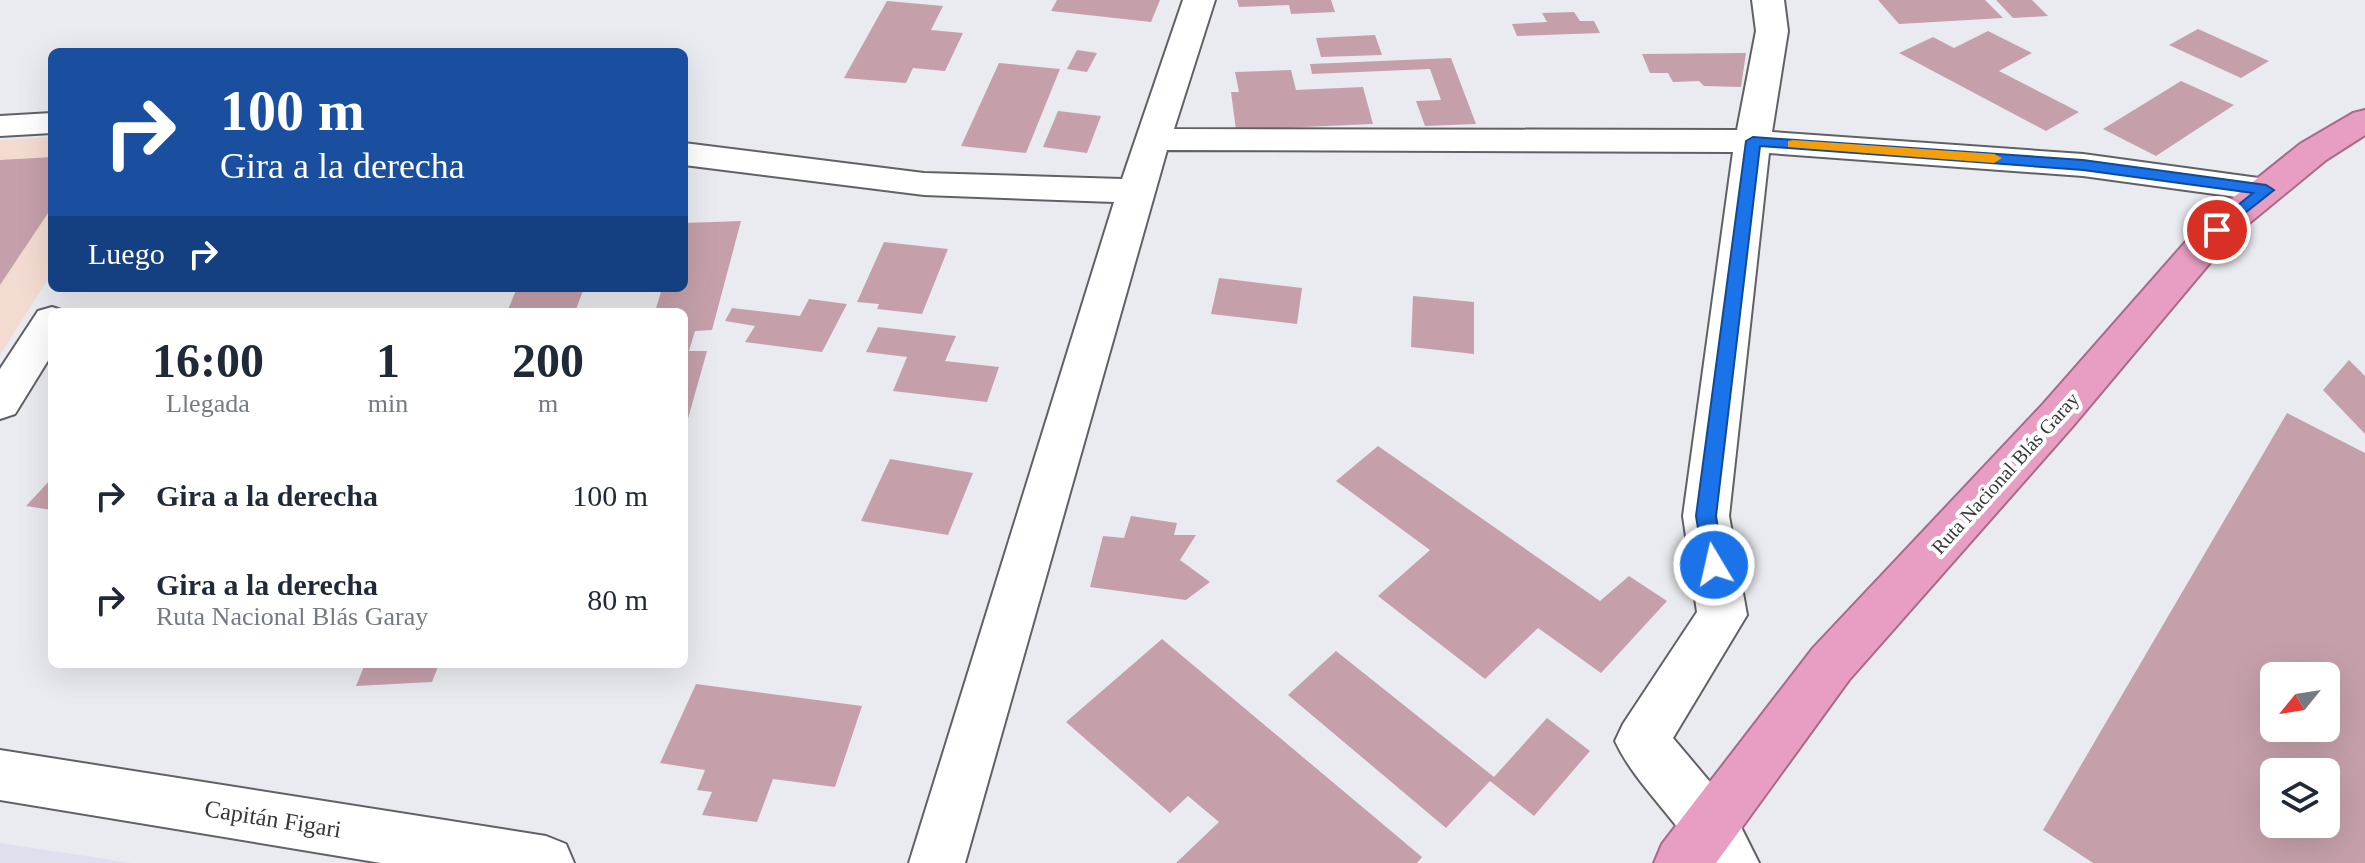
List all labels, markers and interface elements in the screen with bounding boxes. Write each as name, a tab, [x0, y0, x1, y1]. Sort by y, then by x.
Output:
icon: right	[88, 80, 192, 184]
text: 100 m	[220, 80, 365, 142]
text: Gira a la derecha	[220, 146, 465, 186]
pin	[2183, 196, 2251, 264]
icon: arrive	[2195, 208, 2239, 252]
icon: right	[181, 232, 225, 276]
text: Luego	[88, 237, 165, 270]
text: 16:00	[152, 334, 264, 387]
text: 1	[376, 334, 400, 387]
text: 200	[512, 334, 584, 387]
street label: Ruta Nacional Blás Garay	[1927, 388, 2084, 559]
text: Llegada	[166, 389, 250, 418]
text: min	[368, 389, 408, 418]
text: m	[538, 389, 558, 418]
icon: right	[88, 474, 132, 518]
text: Gira a la derecha	[156, 479, 378, 512]
text: 100 m	[572, 479, 648, 512]
position arrow	[1672, 523, 1756, 607]
text: Gira a la derecha	[156, 568, 378, 601]
icon: right	[88, 578, 132, 622]
text: 80 m	[587, 583, 648, 616]
text: Ruta Nacional Blás Garay	[156, 602, 428, 631]
north arrow	[2260, 662, 2340, 742]
map controls	[2260, 662, 2340, 838]
button: layers	[2260, 758, 2340, 838]
street label: Capitán Figari	[203, 795, 343, 843]

